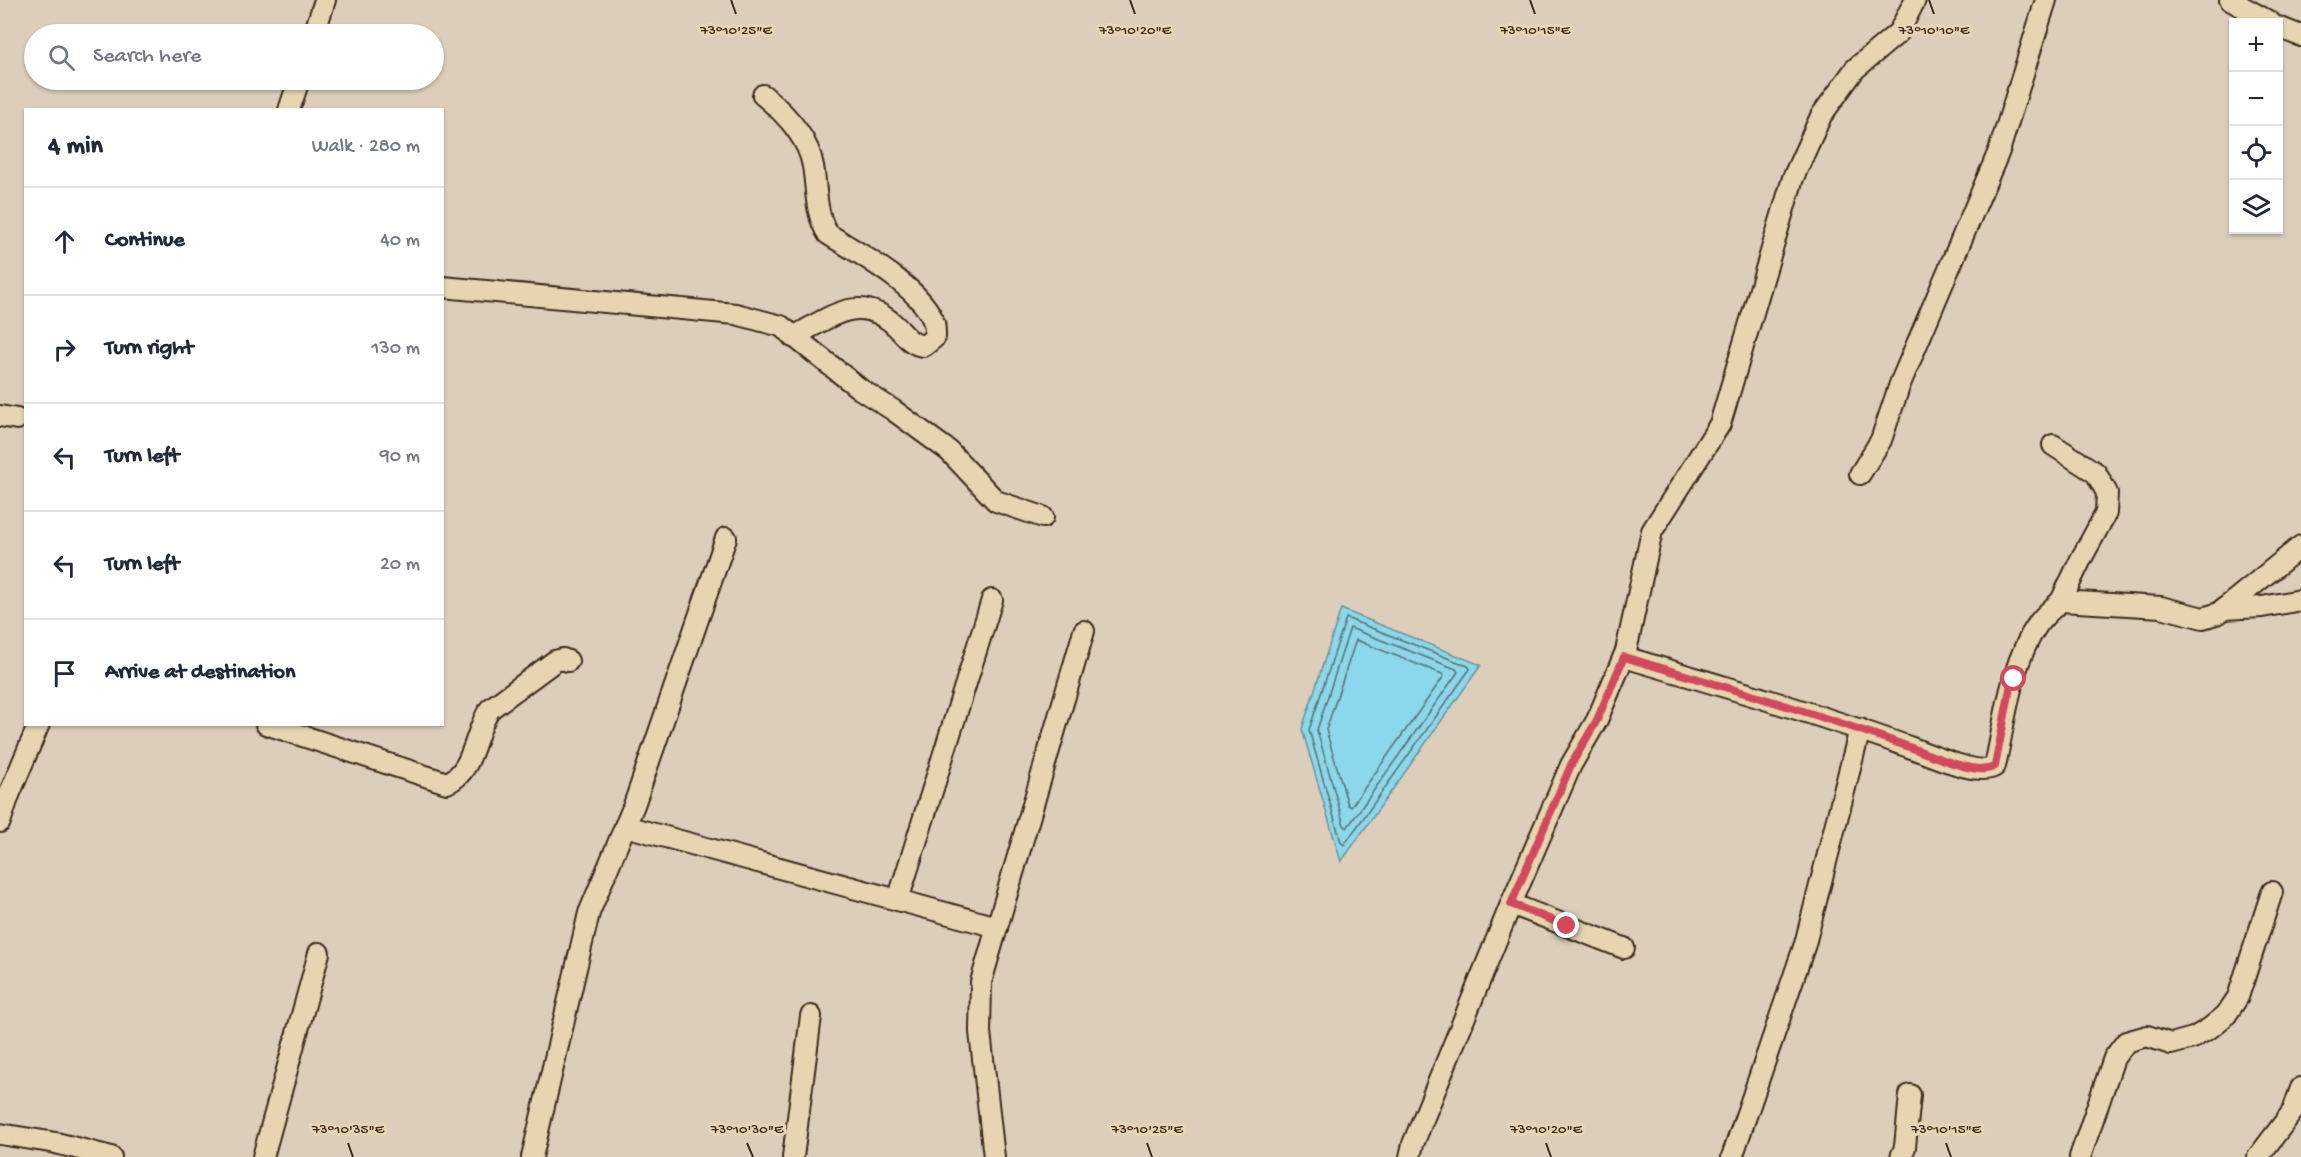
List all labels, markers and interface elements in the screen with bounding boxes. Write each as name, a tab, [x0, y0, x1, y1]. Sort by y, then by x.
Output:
map controls	[2229, 18, 2283, 234]
button: +	[2229, 18, 2283, 72]
text: 73°10'25"E	[699, 22, 772, 40]
text: 73°10'20"E	[1098, 22, 1172, 40]
text: 73°10'15"E	[1499, 22, 1571, 40]
text: 73°10'10"E	[1898, 22, 1970, 40]
search box	[24, 24, 444, 90]
icon: search	[45, 41, 78, 74]
text: Search here	[93, 44, 201, 70]
button: −	[2229, 72, 2283, 126]
button: locate	[2229, 126, 2283, 180]
text: 4 min	[48, 132, 103, 163]
text: Walk · 280 m	[312, 136, 420, 159]
button: layers	[2229, 180, 2283, 234]
icon: ahead	[48, 225, 81, 258]
text: Continue	[105, 228, 185, 254]
text: 40 m	[380, 230, 420, 253]
icon: right	[48, 333, 81, 366]
text: Turn right	[105, 336, 193, 362]
text: 130 m	[371, 338, 420, 361]
icon: left	[48, 441, 81, 474]
text: Turn left	[105, 444, 179, 470]
text: 90 m	[380, 446, 420, 469]
icon: left	[48, 549, 81, 582]
text: Turn left	[105, 552, 179, 578]
text: 20 m	[380, 554, 420, 577]
icon: arrive	[48, 657, 81, 690]
text: Arrive at destination	[105, 660, 295, 686]
route start	[2000, 665, 2026, 691]
route end	[1553, 912, 1579, 938]
text: 73°10'35"E	[311, 1121, 385, 1139]
text: 73°10'30"E	[710, 1121, 784, 1139]
text: 73°10'25"E	[1110, 1121, 1183, 1139]
text: 73°10'20"E	[1509, 1121, 1583, 1139]
text: 73°10'15"E	[1910, 1121, 1982, 1139]

